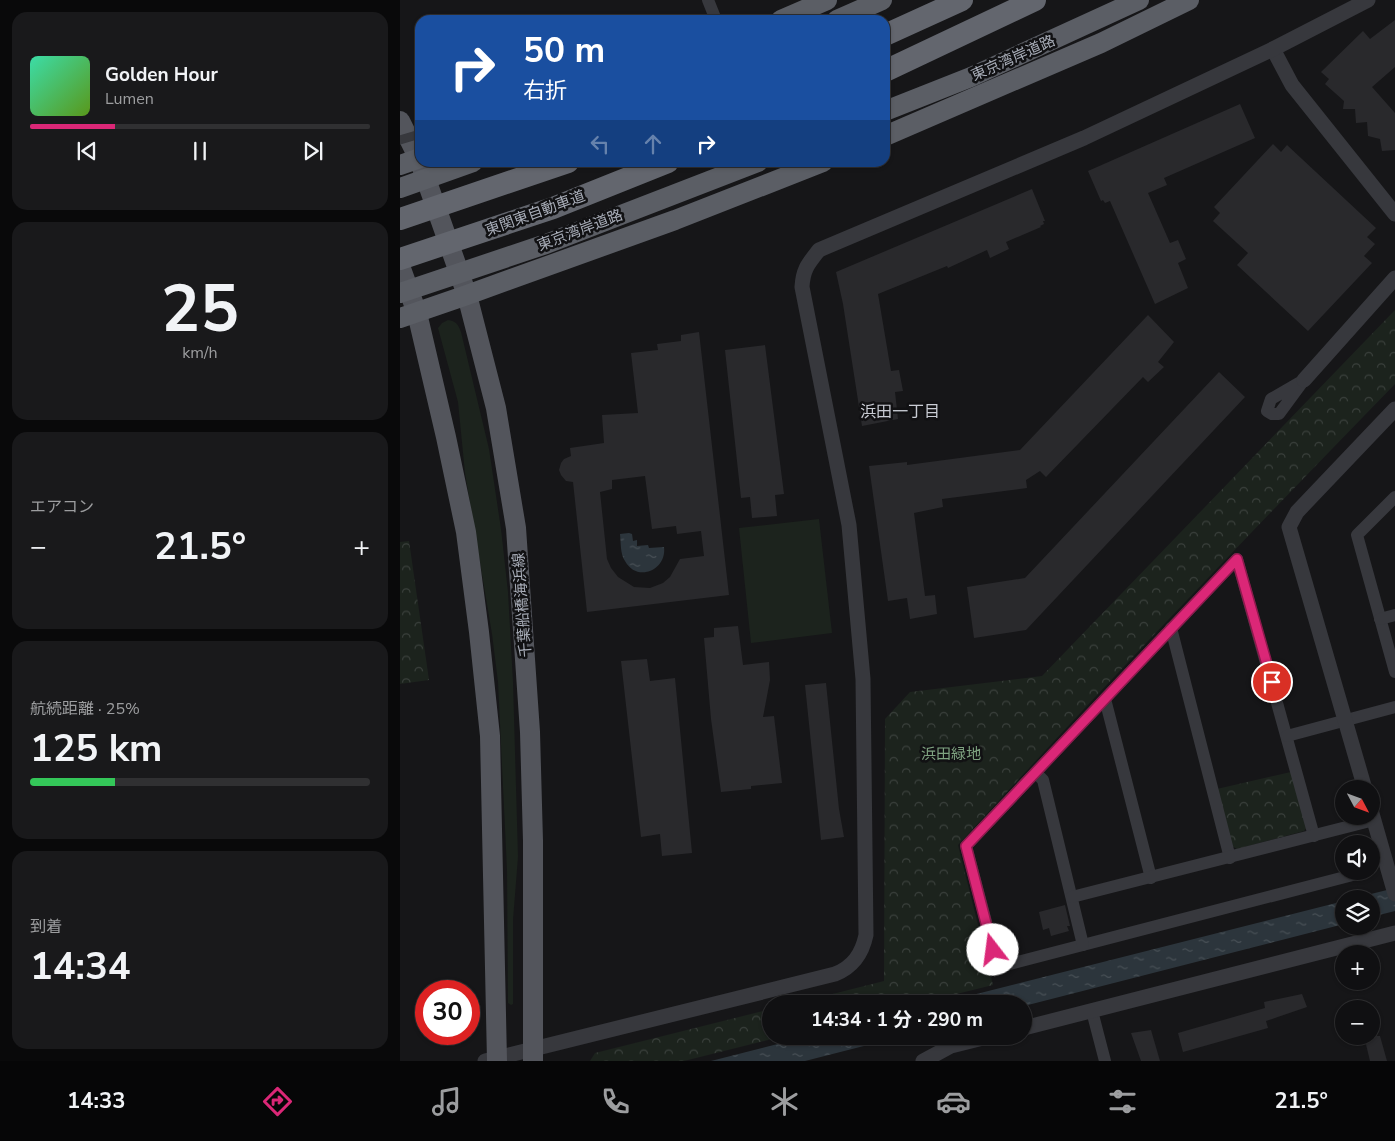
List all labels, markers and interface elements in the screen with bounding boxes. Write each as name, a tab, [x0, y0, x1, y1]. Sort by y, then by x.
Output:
text: 50 m	[523, 27, 605, 74]
street label: 東京湾岸道路	[968, 31, 1058, 85]
icon: right	[440, 35, 505, 100]
text: Golden Hour	[105, 62, 218, 88]
text: 右折	[523, 76, 567, 106]
text: Lumen	[105, 88, 154, 110]
icon: left	[586, 130, 614, 158]
icon: ahead	[639, 130, 667, 158]
icon: right	[692, 130, 720, 158]
icon: previous	[73, 137, 101, 165]
icon: pause	[186, 137, 214, 165]
icon: next	[299, 137, 327, 165]
street label: 東関東自動車道	[482, 186, 588, 240]
street label: 東京湾岸道路	[534, 205, 626, 255]
text: 25	[161, 265, 239, 354]
text: km/h	[182, 342, 218, 364]
district label: 浜田一丁目	[860, 401, 940, 423]
text: エアコン	[30, 496, 94, 518]
text: 21.5°	[154, 521, 246, 572]
text: −	[30, 528, 47, 566]
text: +	[353, 528, 370, 566]
street label: 千葉船橋海浜線	[508, 552, 536, 658]
pin	[1251, 661, 1293, 703]
icon: arrive	[1258, 668, 1286, 696]
text: 航続距離 · 25%	[30, 698, 140, 720]
text: 125 km	[30, 723, 162, 774]
park label: 浜田緑地	[921, 744, 981, 764]
north arrow	[1335, 780, 1380, 825]
map controls	[1335, 780, 1380, 1045]
button: sound	[1335, 835, 1380, 880]
button: layers	[1335, 890, 1380, 935]
text: 到着	[30, 916, 62, 938]
position arrow	[966, 923, 1018, 975]
text: 14:34	[30, 941, 131, 992]
button: +	[1335, 945, 1380, 990]
speed limit sign: 30	[415, 980, 480, 1045]
button: −	[1335, 1000, 1380, 1045]
text: 14:34 · 1 分 · 290 m	[811, 1007, 983, 1033]
icon: directions	[260, 1084, 295, 1119]
icon: music	[429, 1084, 464, 1119]
icon: phone	[598, 1084, 633, 1119]
icon: climate	[767, 1084, 802, 1119]
icon: car	[936, 1084, 971, 1119]
icon: filters	[1105, 1084, 1140, 1119]
text: 14:33	[67, 1086, 125, 1116]
text: 21.5°	[1274, 1086, 1328, 1116]

